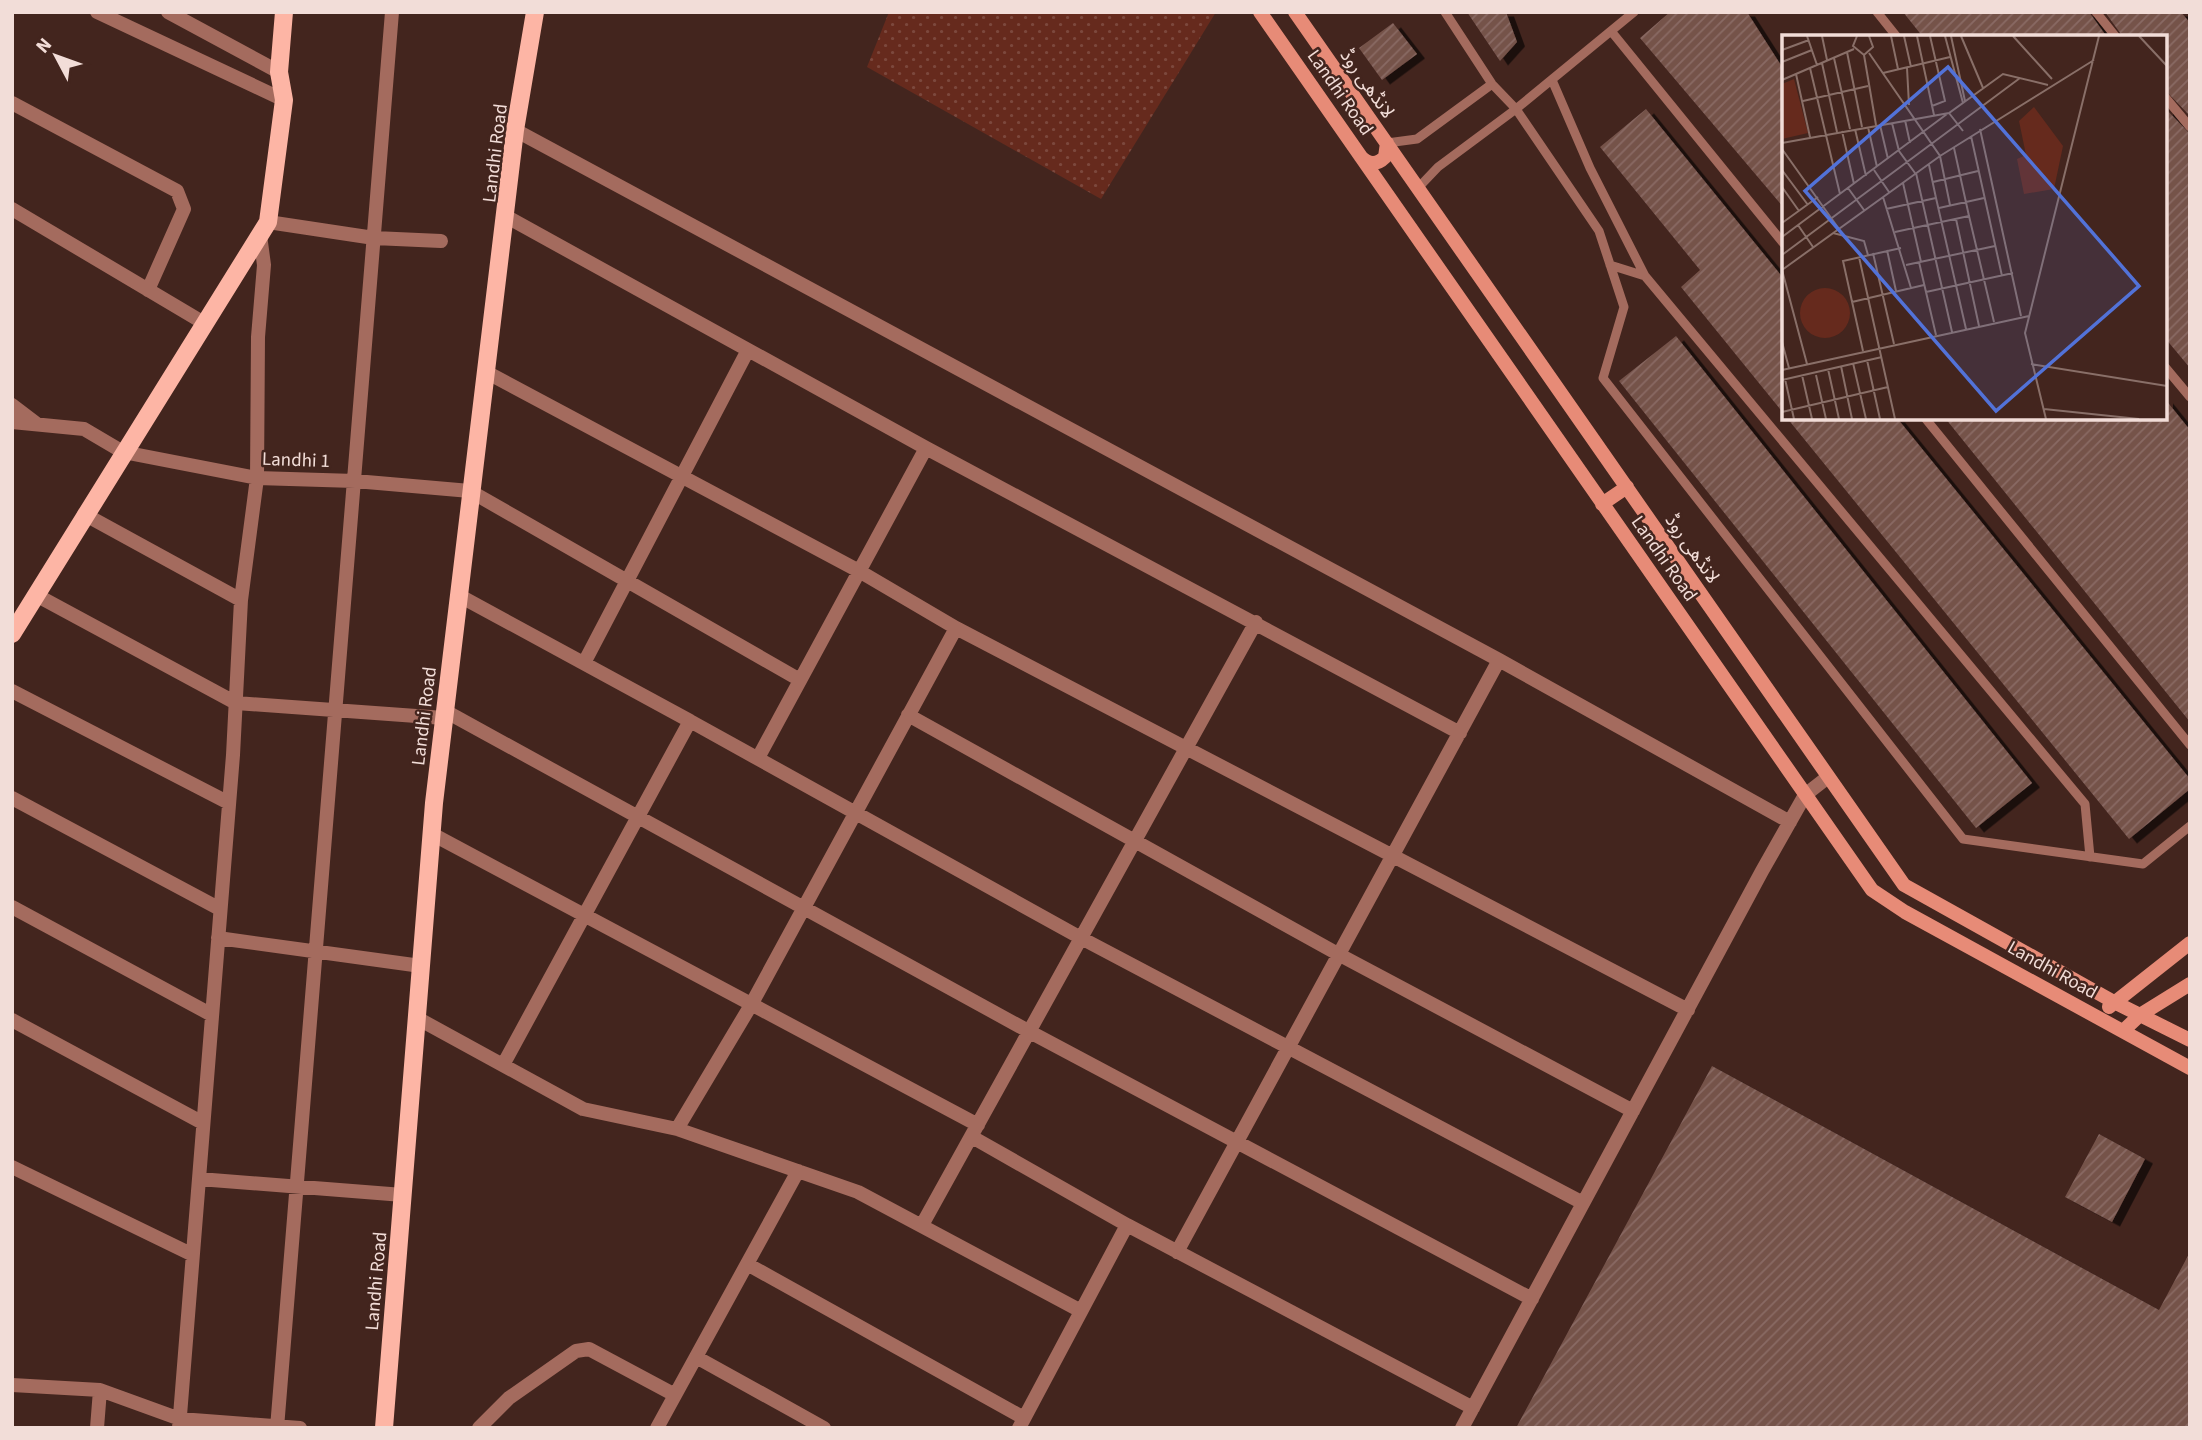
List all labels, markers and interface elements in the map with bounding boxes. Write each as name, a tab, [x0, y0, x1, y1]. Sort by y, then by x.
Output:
north arrow	[21, 21, 91, 91]
text: N	[30, 32, 59, 59]
inset map	[1782, 35, 2167, 420]
street label: Landhi Road	[1300, 44, 1379, 141]
street label: لانڈھی روڈ	[1333, 44, 1401, 124]
street label: Landhi Road	[476, 102, 515, 204]
street label: Landhi 1	[261, 446, 330, 475]
street label: لانڈھی روڈ	[1658, 509, 1726, 589]
street label: Landhi Road	[1624, 510, 1703, 607]
street label: Landhi Road	[405, 665, 444, 767]
street label: Landhi Road	[2002, 934, 2102, 1006]
street label: Landhi Road	[359, 1230, 394, 1332]

